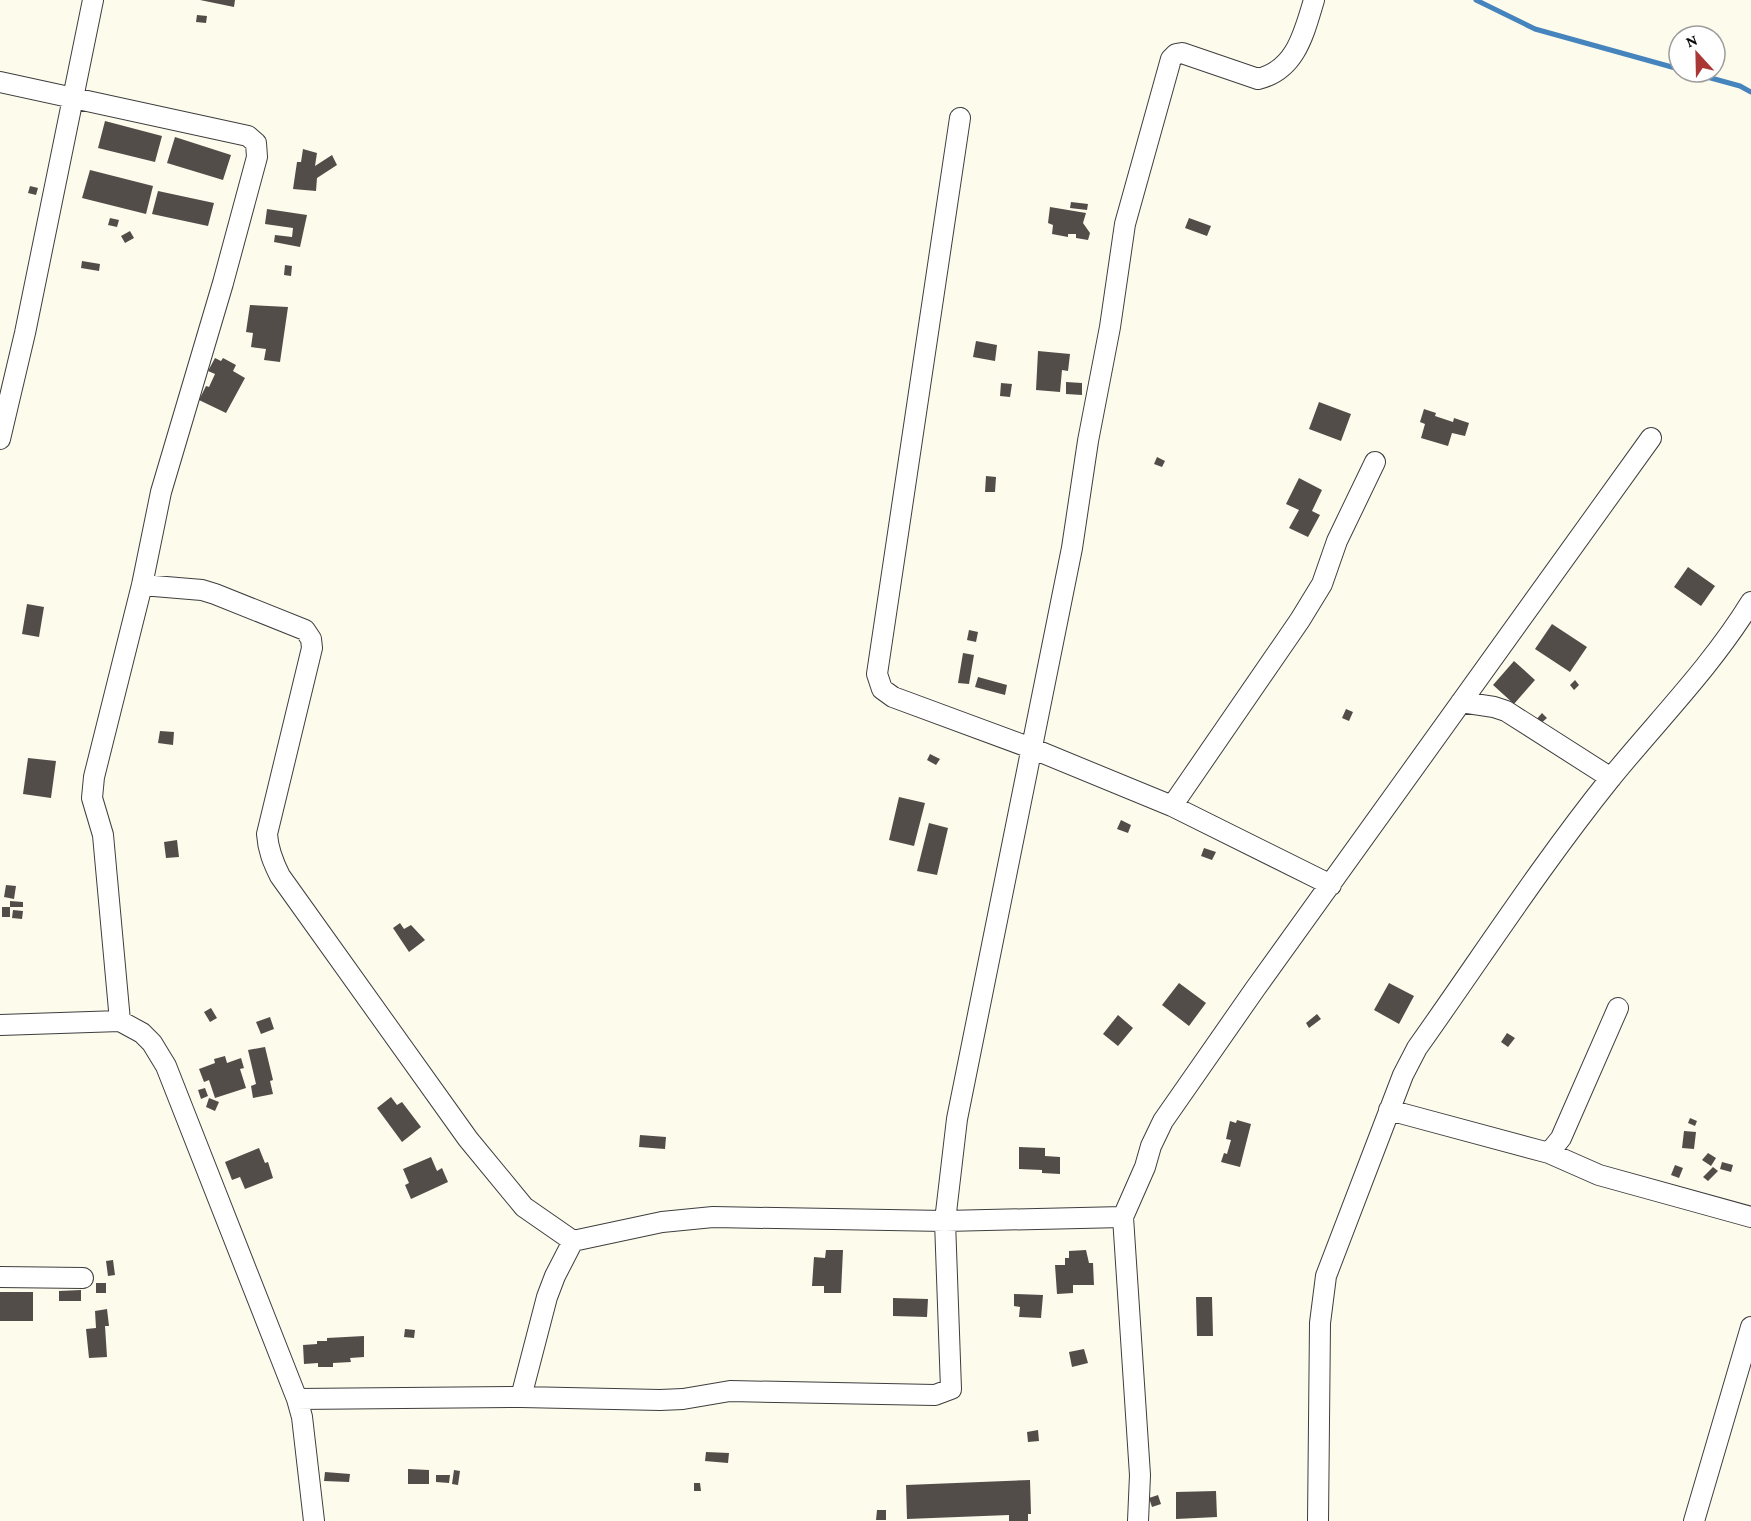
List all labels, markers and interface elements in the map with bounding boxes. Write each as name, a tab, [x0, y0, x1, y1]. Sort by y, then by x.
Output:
north arrow	[1667, 24, 1727, 84]
text: N	[1683, 31, 1700, 50]

